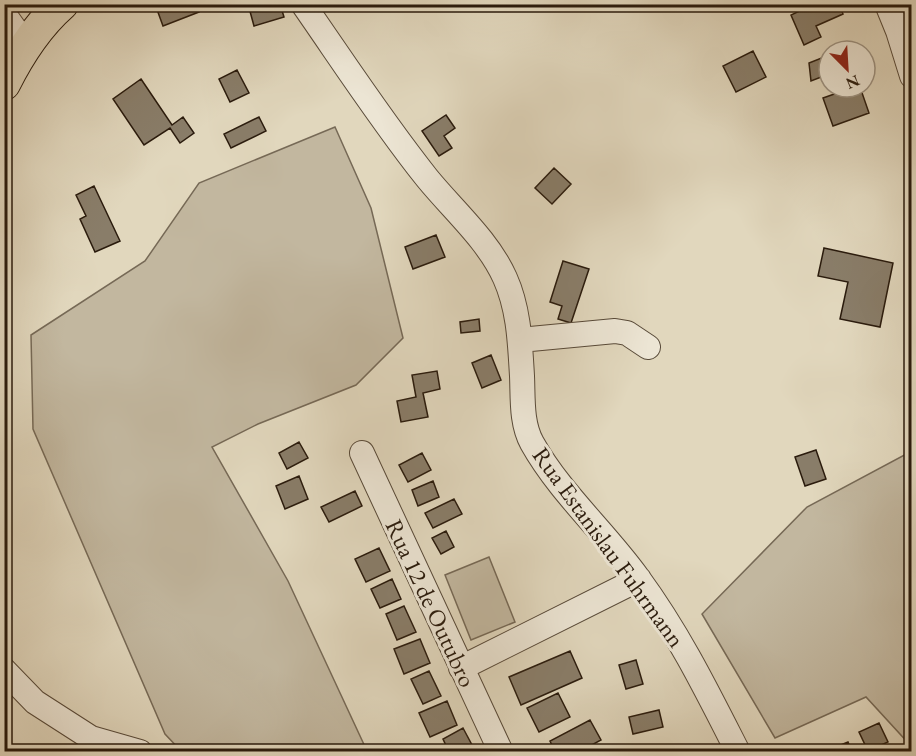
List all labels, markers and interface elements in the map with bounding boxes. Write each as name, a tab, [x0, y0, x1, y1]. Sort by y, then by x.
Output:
north arrow	[817, 39, 877, 99]
text: N	[843, 70, 863, 94]
street label: Rua Estanislau Fuhrmann	[526, 441, 692, 654]
street label: Rua 12 de Outubro	[379, 514, 483, 692]

